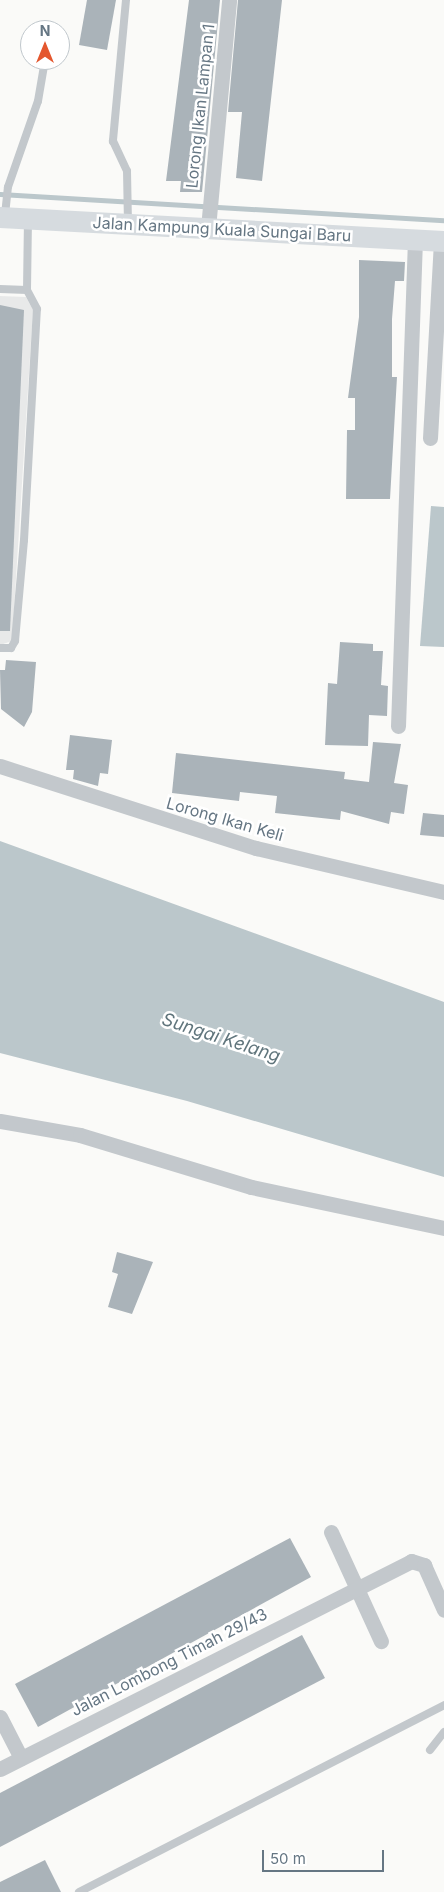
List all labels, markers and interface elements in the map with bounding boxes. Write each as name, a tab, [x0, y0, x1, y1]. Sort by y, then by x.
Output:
north arrow	[20, 20, 70, 70]
text: N	[40, 22, 50, 39]
street label: Lorong Ikan Lampan 1	[182, 23, 218, 189]
street label: Jalan Kampung Kuala Sungai Baru	[92, 213, 352, 245]
street label: Lorong Ikan Keli	[164, 793, 286, 845]
water label: Sungai Kelang	[159, 1009, 283, 1067]
street label: Jalan Lombong Timah 29/43	[68, 1604, 270, 1720]
scale bar	[264, 1840, 386, 1872]
text: 50 m	[270, 1849, 306, 1868]

